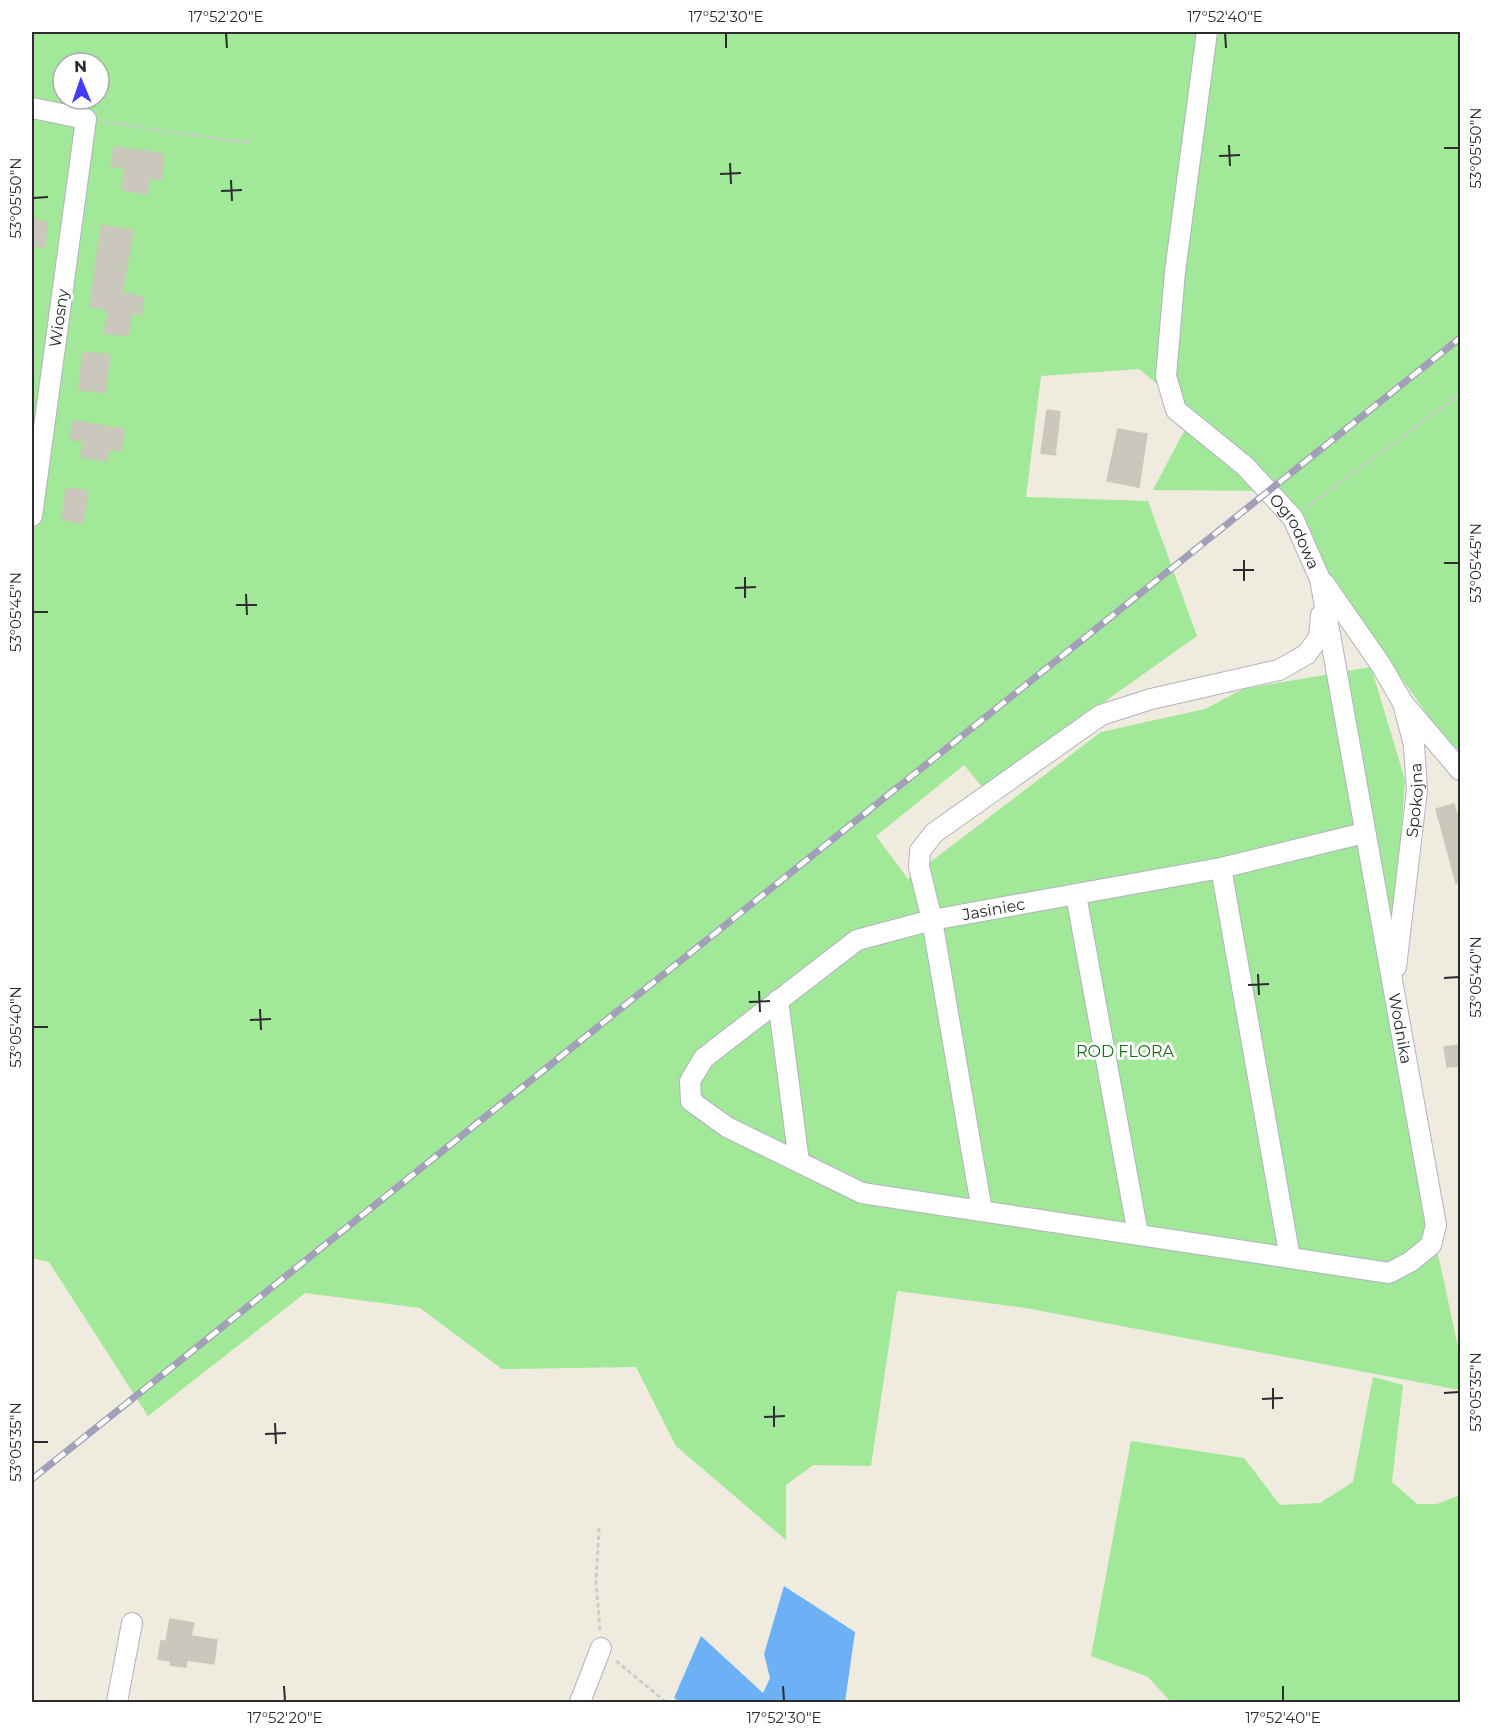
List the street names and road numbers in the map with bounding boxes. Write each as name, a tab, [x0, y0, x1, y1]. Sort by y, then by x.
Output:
street label: Wiosny	[45, 287, 73, 348]
street label: Ogrodowa	[1266, 490, 1324, 572]
street label: Spokojna	[1402, 762, 1427, 838]
street label: Jasiniec	[960, 894, 1026, 924]
street label: Wodnika	[1385, 991, 1416, 1066]

